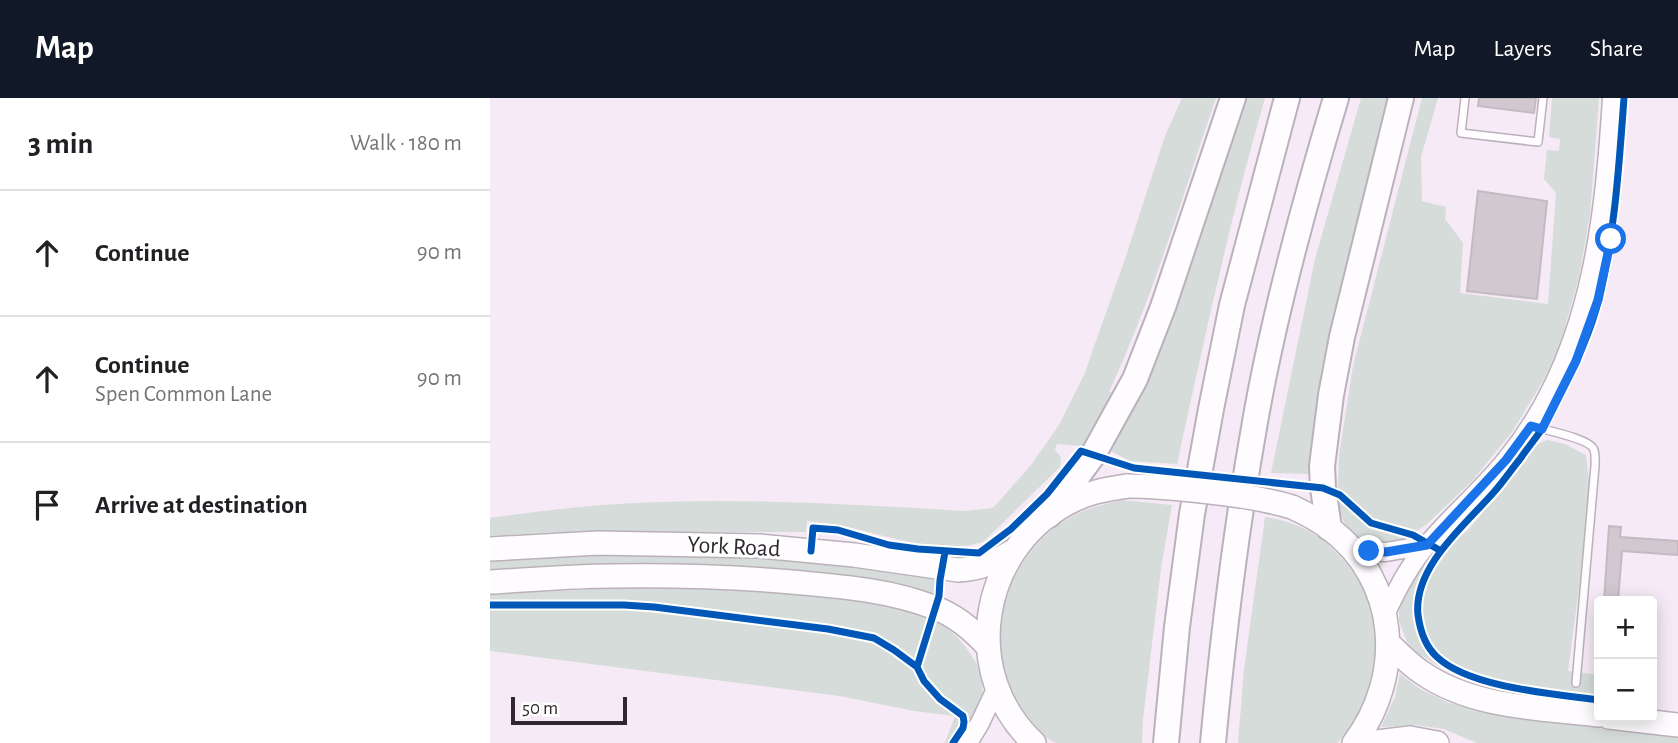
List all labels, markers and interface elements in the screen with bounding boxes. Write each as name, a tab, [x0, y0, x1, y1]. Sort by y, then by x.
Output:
text: Map	[35, 32, 94, 65]
text: Map	[1413, 37, 1455, 61]
text: Layers	[1493, 37, 1552, 61]
text: Share	[1590, 37, 1643, 61]
text: 3 min	[28, 129, 93, 159]
text: Walk · 180 m	[350, 132, 462, 155]
route start	[1595, 223, 1626, 254]
icon: ahead	[28, 234, 66, 272]
text: Continue	[95, 240, 190, 266]
text: 90 m	[417, 241, 462, 264]
text: Continue	[95, 352, 190, 378]
icon: ahead	[28, 360, 66, 398]
text: 90 m	[417, 367, 462, 390]
text: Spen Common Lane	[95, 383, 272, 406]
icon: arrive	[28, 486, 66, 524]
text: Arrive at destination	[95, 492, 308, 518]
street label: York Road	[687, 533, 781, 561]
route end	[1353, 535, 1384, 566]
map controls	[1594, 596, 1657, 722]
button: +	[1594, 596, 1657, 659]
button: −	[1594, 659, 1657, 722]
scale bar	[511, 694, 626, 726]
text: 50 m	[522, 699, 558, 718]

